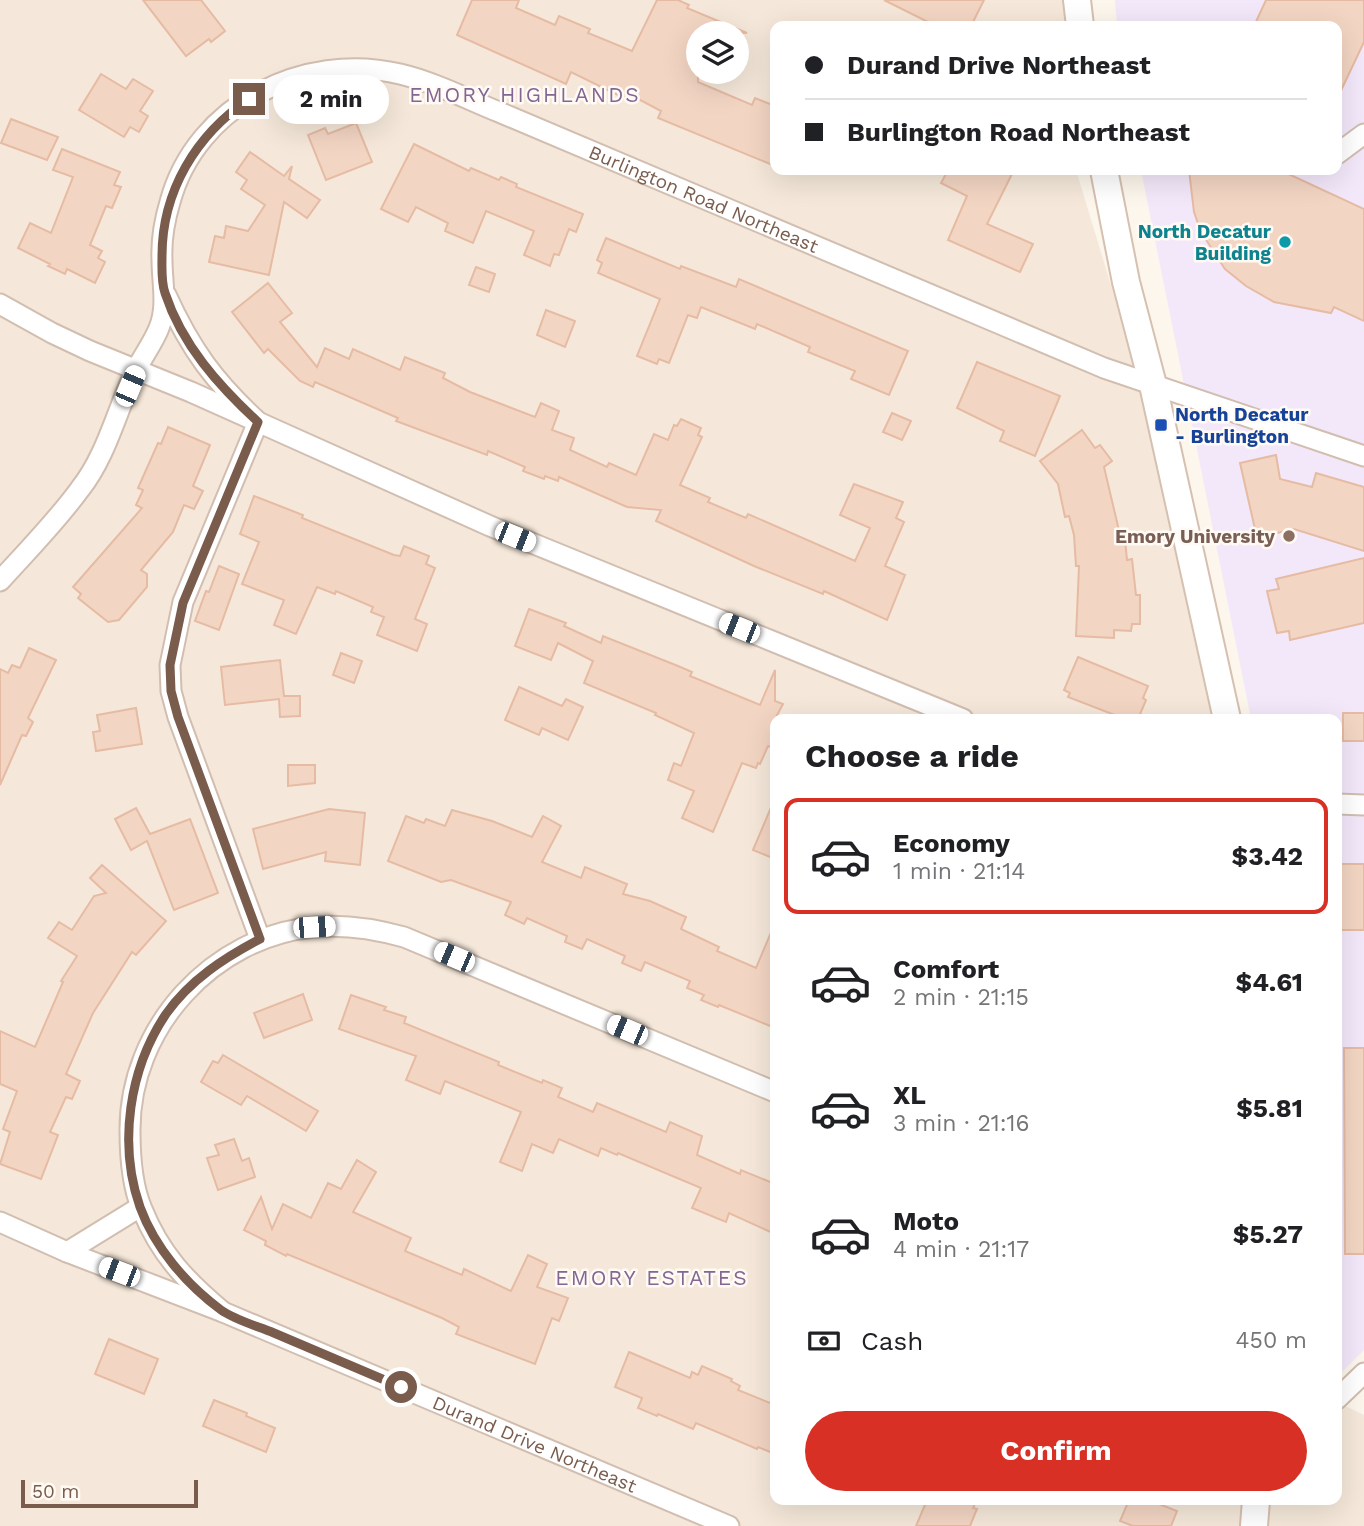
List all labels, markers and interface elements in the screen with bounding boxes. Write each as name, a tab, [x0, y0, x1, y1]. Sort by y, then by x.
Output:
map controls	[686, 21, 749, 84]
button: layers	[686, 21, 749, 84]
text: Durand Drive Northeast	[847, 50, 1151, 80]
callout: 2 min	[274, 74, 389, 124]
district label: EMORY HIGHLANDS	[409, 82, 641, 107]
route end	[233, 83, 265, 115]
text: 2 min	[300, 86, 362, 113]
text: Burlington Road Northeast	[847, 117, 1190, 147]
street label: Burlington Road Northeast	[586, 140, 822, 257]
place label: North Decatur Building	[1138, 220, 1272, 265]
marker: North Decatur Building	[1277, 234, 1293, 250]
car	[113, 363, 148, 409]
place label: North Decatur - Burlington	[1175, 403, 1309, 448]
marker: North Decatur - Burlington	[1153, 417, 1169, 433]
car	[492, 519, 539, 555]
place label: Emory University	[1115, 525, 1275, 548]
marker: Emory University	[1281, 528, 1297, 544]
car	[716, 610, 763, 646]
text: Choose a ride	[805, 737, 1019, 775]
icon: car	[809, 825, 872, 888]
text: Economy	[893, 828, 1010, 858]
text: $3.42	[1231, 841, 1303, 871]
text: 1 min · 21:14	[893, 858, 1025, 885]
car	[293, 915, 336, 939]
car	[431, 939, 478, 975]
icon: car	[809, 951, 872, 1014]
text: Comfort	[893, 954, 999, 984]
text: $4.61	[1236, 967, 1303, 997]
text: 2 min · 21:15	[893, 984, 1029, 1011]
car	[604, 1012, 651, 1048]
icon: car	[809, 1077, 872, 1140]
text: XL	[893, 1080, 926, 1110]
text: $5.81	[1236, 1093, 1303, 1123]
text: 3 min · 21:16	[893, 1110, 1030, 1137]
icon: car	[809, 1203, 872, 1266]
text: Moto	[893, 1206, 959, 1236]
text: $5.27	[1233, 1219, 1303, 1249]
text: 4 min · 21:17	[893, 1236, 1029, 1263]
car	[96, 1255, 143, 1289]
district label: EMORY ESTATES	[555, 1265, 749, 1290]
icon: cash	[805, 1322, 843, 1360]
text: Cash	[861, 1326, 923, 1356]
text: 450 m	[1235, 1327, 1307, 1354]
route start	[385, 1371, 417, 1403]
street label: Durand Drive Northeast	[429, 1390, 640, 1497]
button: Confirm	[805, 1411, 1307, 1491]
scale bar	[21, 1477, 198, 1509]
text: 50 m	[32, 1480, 79, 1503]

